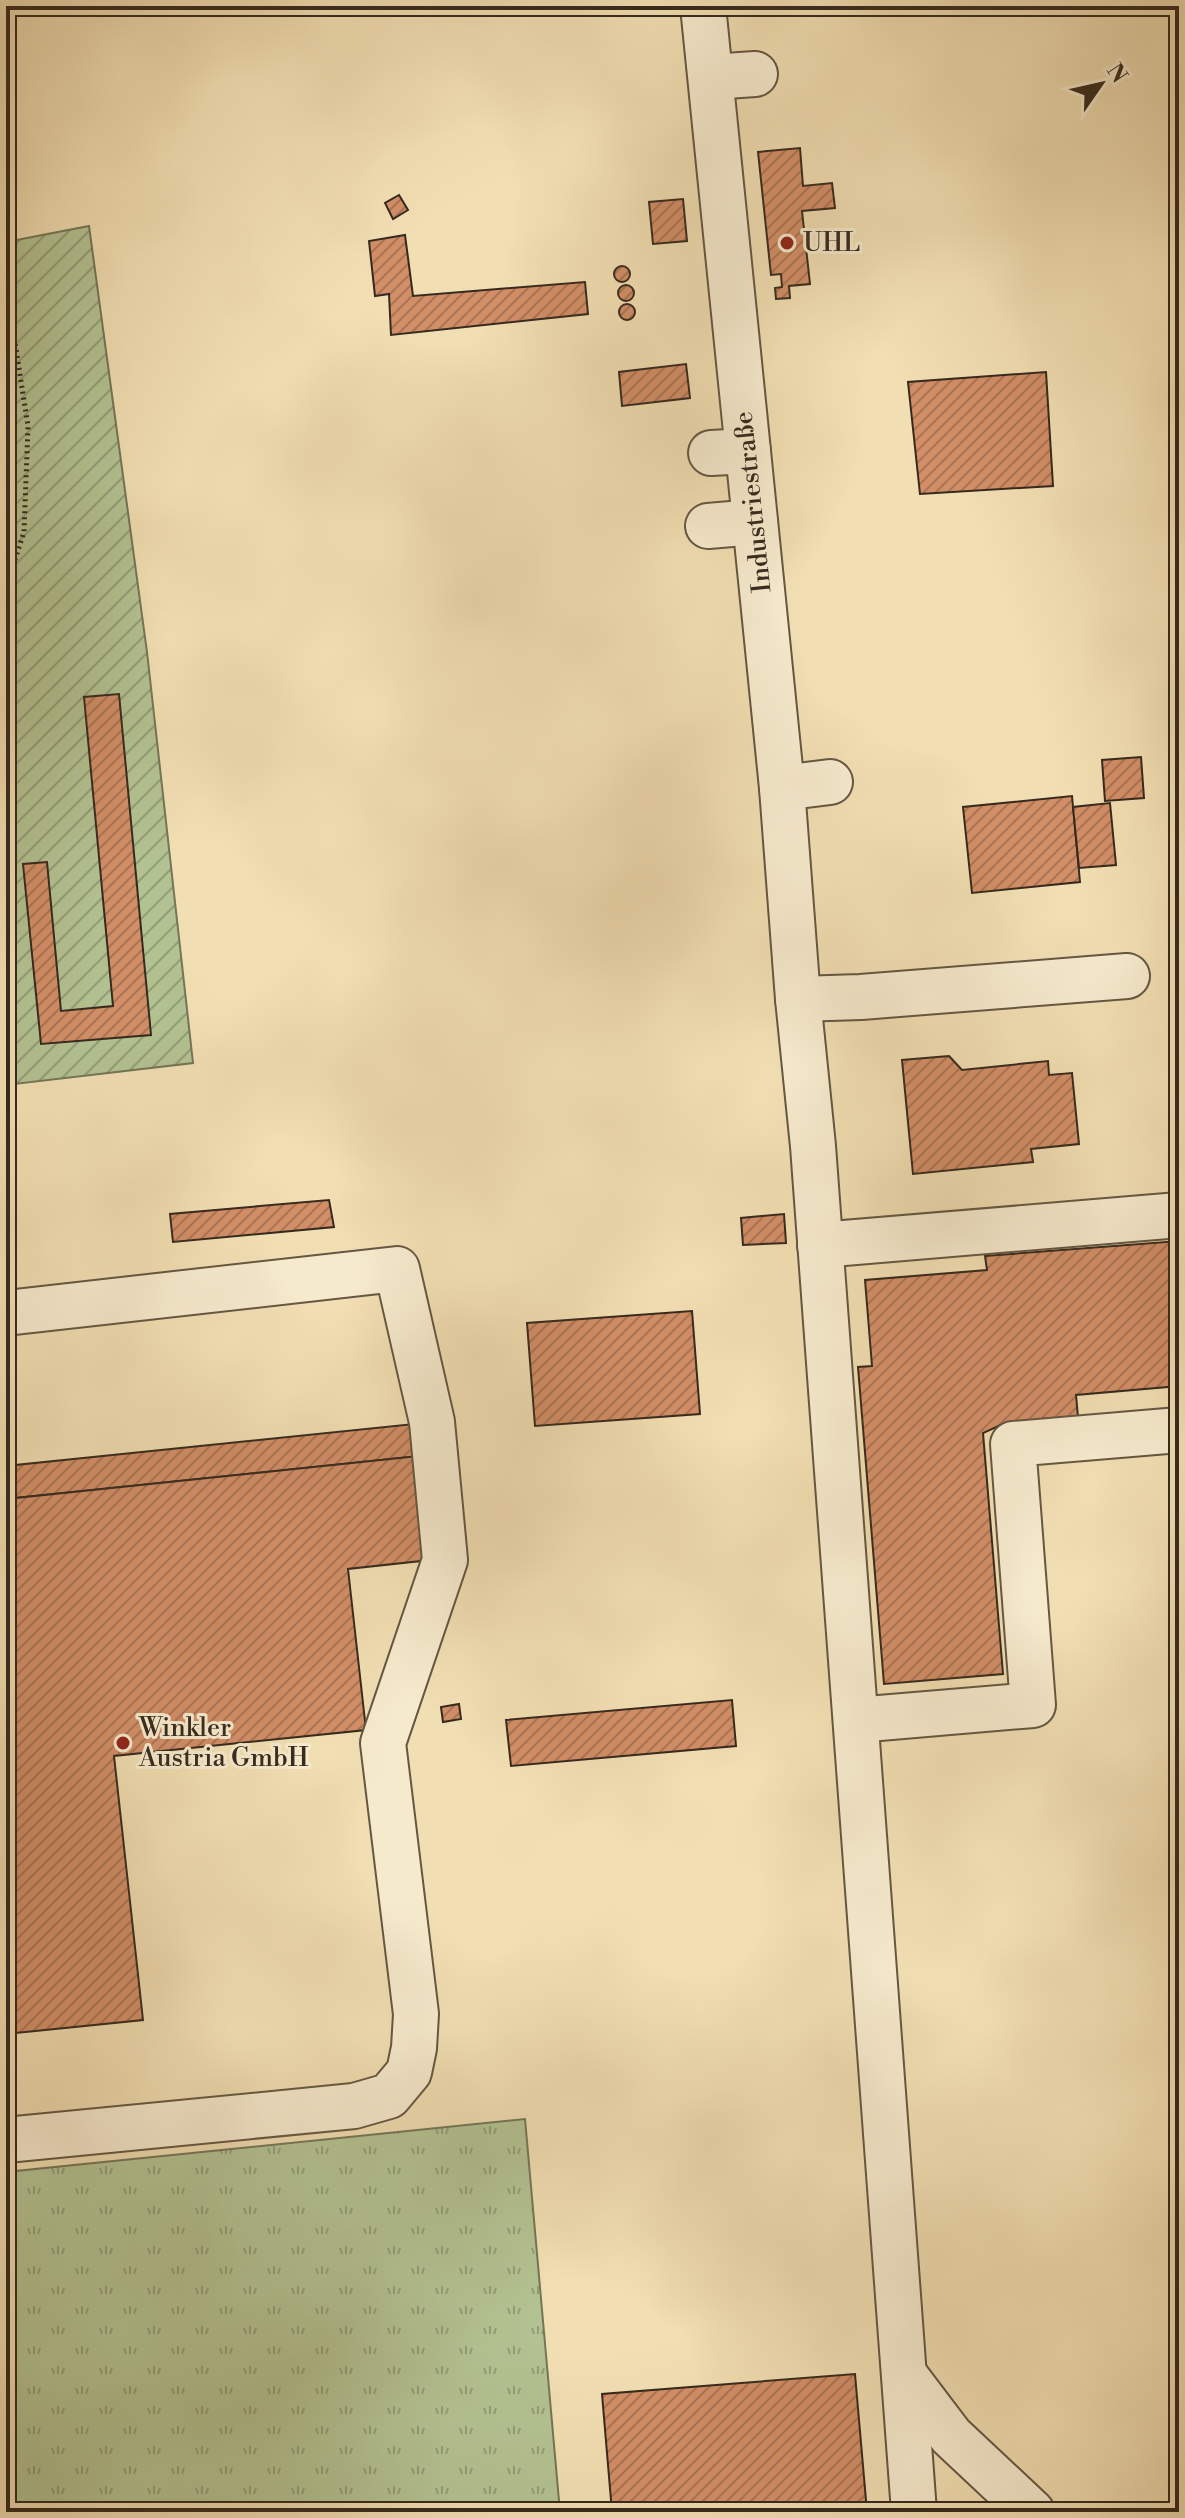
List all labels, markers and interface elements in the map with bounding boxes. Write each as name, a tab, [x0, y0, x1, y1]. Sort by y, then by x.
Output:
north arrow	[1061, 44, 1141, 124]
text: N	[1100, 59, 1133, 89]
place label: UHL	[803, 227, 860, 259]
marker: UHL	[778, 234, 796, 252]
street label: Industriestraße	[728, 410, 778, 594]
place label: Winkler Austria GmbH	[138, 1712, 309, 1774]
marker: Winkler Austria GmbH	[114, 1734, 132, 1752]

